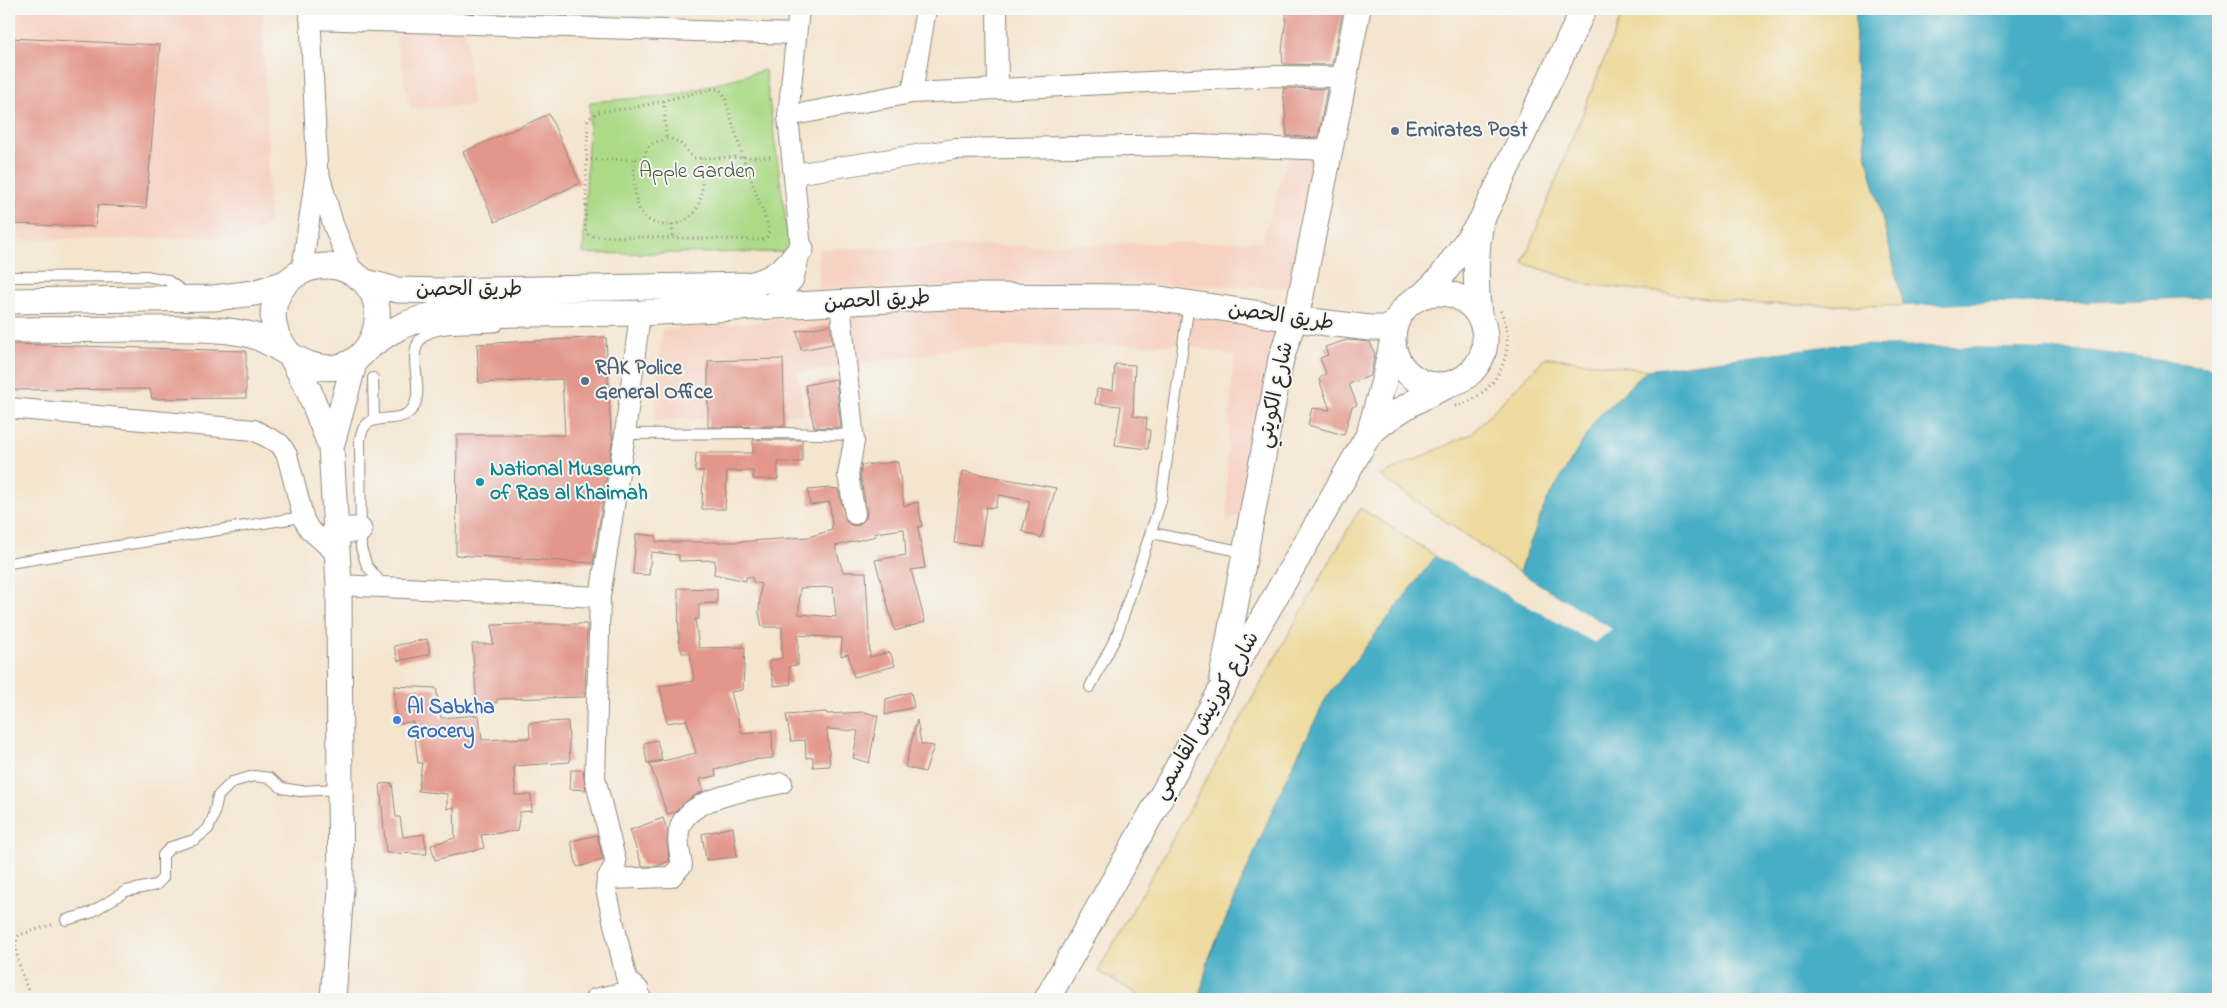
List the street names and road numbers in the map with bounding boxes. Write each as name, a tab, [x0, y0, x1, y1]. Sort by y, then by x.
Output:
street label: طريق الحصن	[416, 275, 522, 305]
street label: طريق الحصن	[823, 283, 931, 319]
street label: طريق الحصن	[1226, 295, 1336, 339]
street label: شارع الكويتي	[1250, 339, 1304, 451]
street label: شارع كورنيش القاسمي	[1146, 626, 1269, 807]

